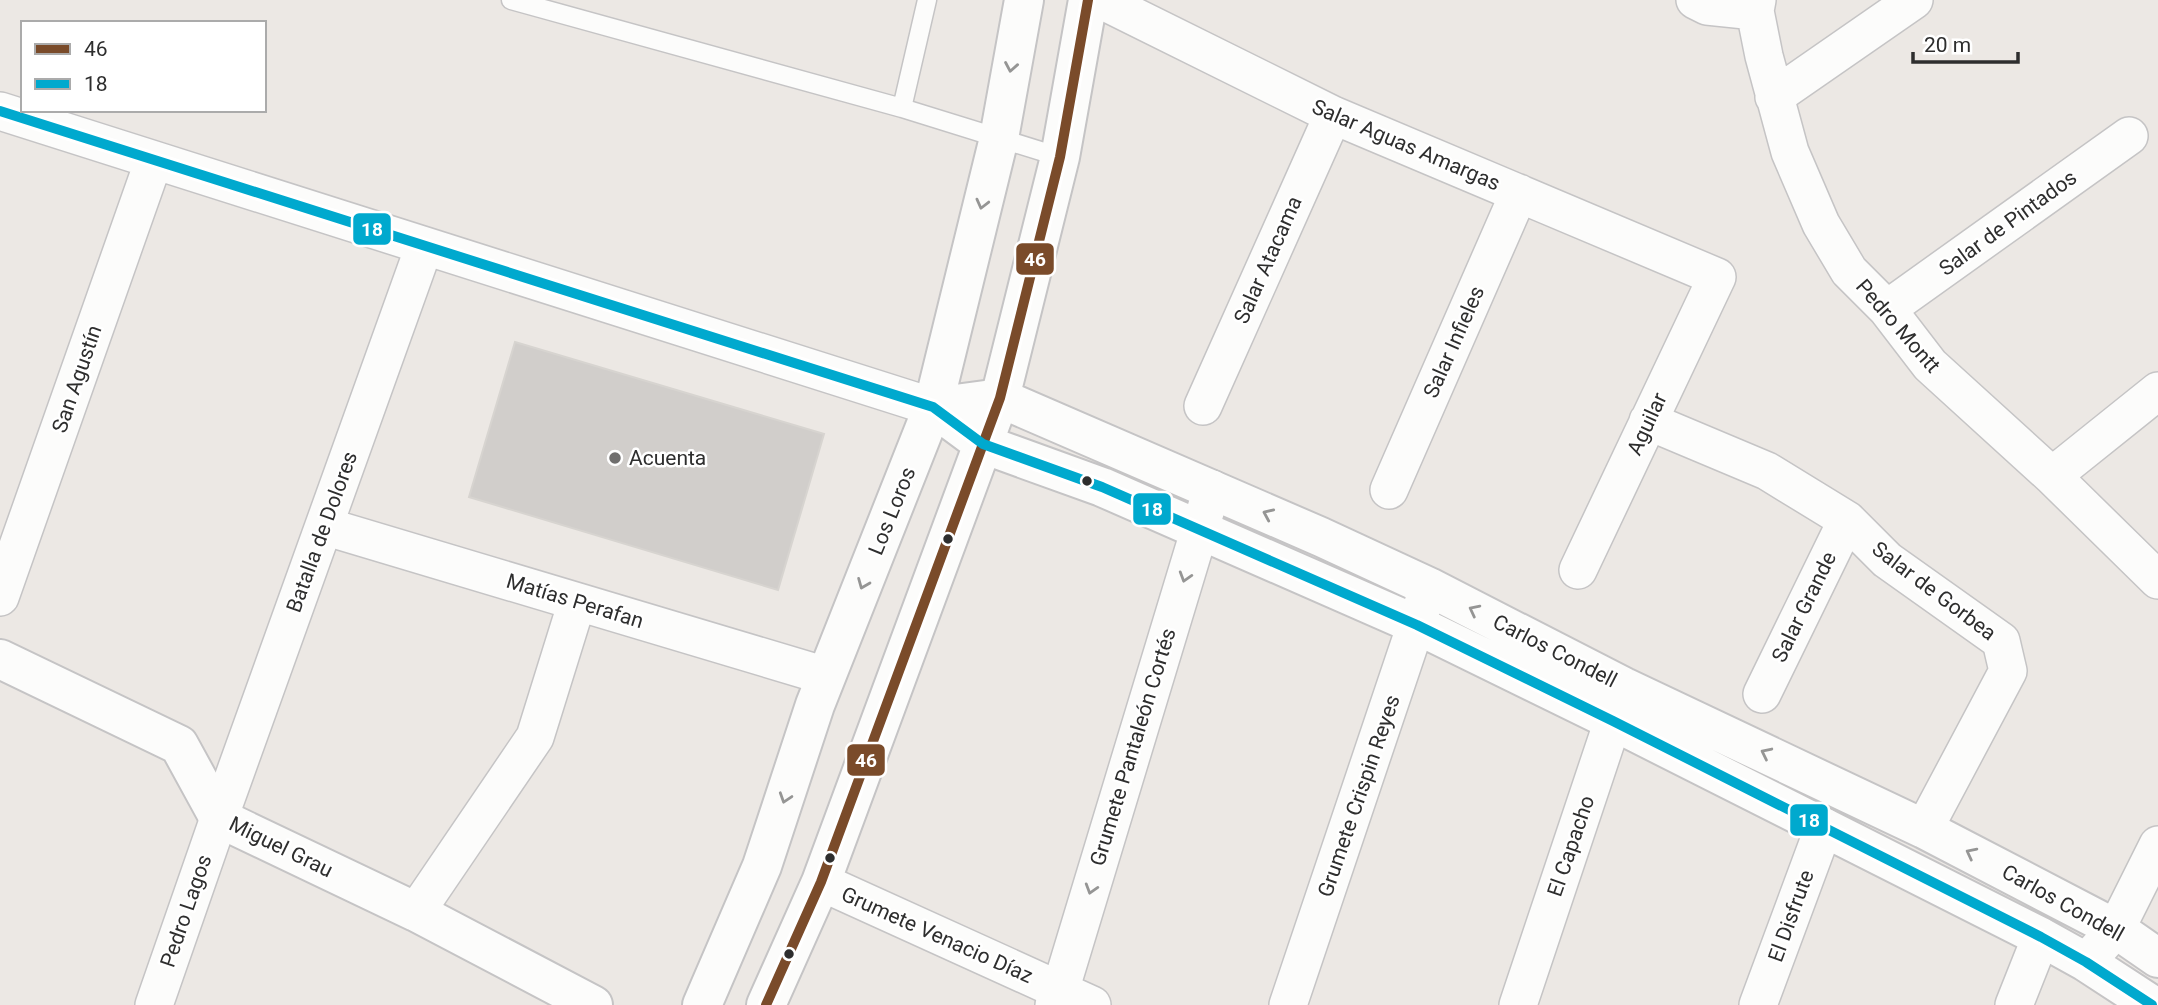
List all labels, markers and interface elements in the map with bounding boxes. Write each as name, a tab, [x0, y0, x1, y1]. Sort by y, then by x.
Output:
legend	[21, 21, 266, 112]
scale bar	[1913, 21, 2018, 65]
text: 20 m	[1924, 33, 1971, 57]
text: 46	[84, 37, 108, 61]
one-way arrow	[1005, 61, 1020, 73]
text: 18	[84, 72, 108, 96]
street label: Salar Aguas Amargas	[1308, 95, 1504, 195]
street label: Salar de Pintados	[1935, 165, 2081, 281]
street label: Salar Atacama	[1229, 193, 1307, 327]
one-way arrow	[976, 198, 991, 210]
line badge: 18	[352, 212, 392, 246]
text: 18	[361, 218, 383, 241]
line badge: 46	[1015, 242, 1055, 276]
text: 46	[1024, 248, 1046, 271]
street label: Pedro Montt	[1851, 274, 1945, 378]
street label: Salar Infieles	[1419, 282, 1489, 402]
street label: San Agustín	[47, 322, 107, 436]
street label: Aguilar	[1622, 389, 1672, 459]
place label: Acuenta	[629, 446, 706, 470]
street label: Batalla de Dolores	[282, 448, 362, 616]
marker: Acuenta	[607, 450, 623, 466]
street label: Los Loros	[864, 464, 920, 558]
unlabelled marker	[1080, 474, 1094, 488]
line badge: 18	[1132, 492, 1172, 526]
text: 18	[1141, 498, 1163, 521]
one-way arrow	[1263, 508, 1275, 522]
unlabelled marker	[941, 532, 955, 546]
street label: Salar de Gorbea	[1867, 537, 2001, 645]
street label: Salar Grande	[1767, 548, 1841, 666]
street label: Matías Perafan	[504, 569, 646, 633]
one-way arrow	[1178, 571, 1193, 583]
one-way arrow	[857, 577, 871, 589]
one-way arrow	[1469, 605, 1481, 619]
street label: Carlos Condell	[1489, 609, 1621, 693]
street label: Grumete Pantaleón Cortés	[1085, 625, 1181, 869]
street label: Grumete Crispin Reyes	[1313, 692, 1405, 900]
line badge: 46	[846, 743, 886, 777]
one-way arrow	[1761, 748, 1773, 762]
text: 46	[855, 749, 877, 772]
one-way arrow	[778, 791, 793, 803]
street label: El Capacho	[1543, 792, 1599, 900]
line badge: 18	[1789, 803, 1829, 837]
text: 18	[1798, 809, 1820, 832]
street label: Miguel Grau	[225, 812, 337, 882]
one-way arrow	[1965, 848, 1978, 861]
unlabelled marker	[823, 851, 837, 865]
street label: Pedro Lagos	[156, 852, 216, 970]
street label: Carlos Condell	[1998, 860, 2128, 946]
street label: El Disfrute	[1763, 867, 1819, 965]
street label: Grumete Venacio Díaz	[838, 882, 1036, 988]
one-way arrow	[1084, 883, 1099, 895]
unlabelled marker	[782, 947, 796, 961]

